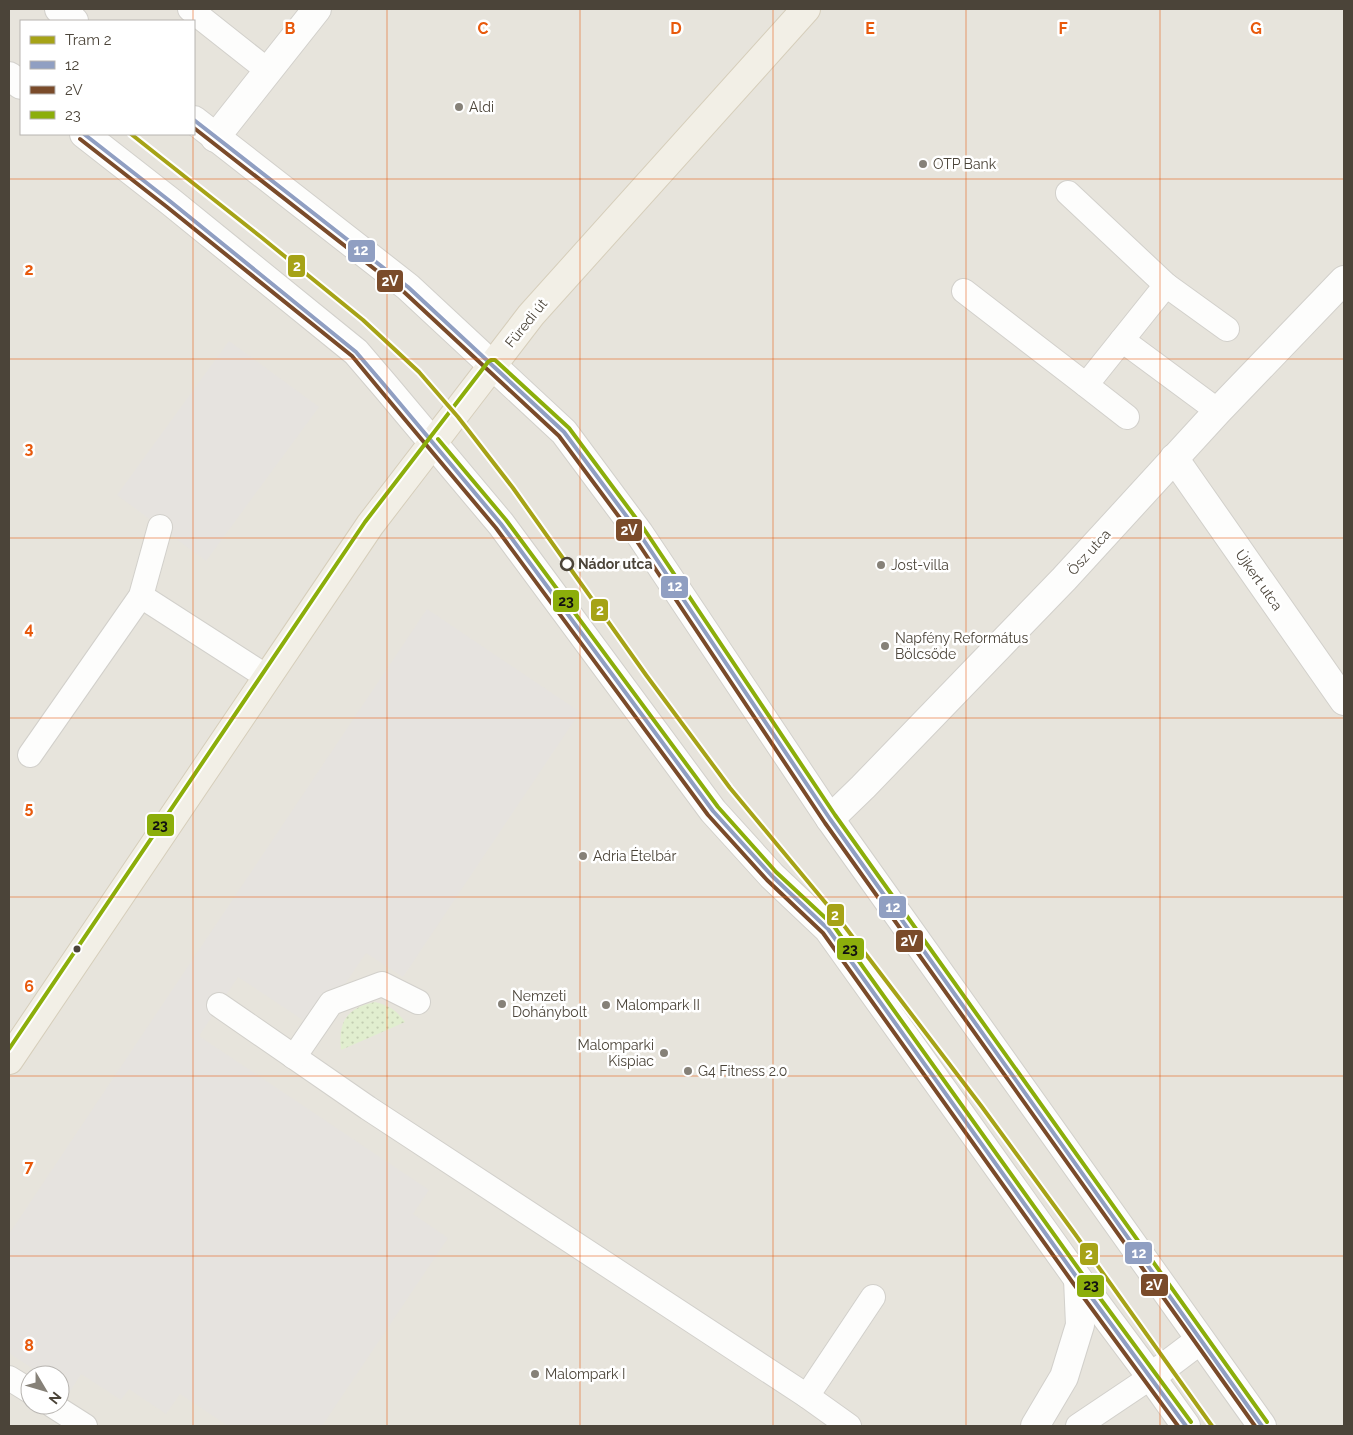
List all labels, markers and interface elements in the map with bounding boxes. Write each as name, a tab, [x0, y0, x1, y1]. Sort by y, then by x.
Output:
text: B	[285, 19, 296, 38]
text: C	[478, 19, 489, 38]
text: D	[670, 19, 682, 38]
text: E	[865, 19, 875, 38]
text: F	[1058, 19, 1068, 38]
text: G	[1250, 19, 1262, 38]
legend	[20, 20, 195, 135]
text: Tram 2	[65, 31, 112, 49]
text: 12	[65, 56, 79, 74]
text: 2V	[65, 81, 83, 99]
place label: Aldi	[469, 99, 494, 115]
marker: Aldi	[453, 101, 465, 113]
text: 23	[65, 106, 81, 124]
place label: OTP Bank	[933, 156, 997, 172]
marker: OTP Bank	[917, 158, 929, 170]
line badge: 12	[347, 239, 376, 263]
text: 12	[354, 242, 369, 258]
line badge: 2	[287, 254, 306, 278]
text: 2	[293, 258, 301, 274]
text: 2	[24, 260, 34, 279]
line badge: 2V	[376, 269, 404, 293]
text: 2V	[382, 273, 399, 289]
street label: Füredi út	[502, 295, 550, 350]
text: 3	[25, 439, 34, 458]
line badge: 2V	[615, 518, 643, 542]
text: 2V	[621, 522, 638, 538]
street label: Ösz utca	[1063, 525, 1114, 578]
street label: Újkert utca	[1232, 546, 1287, 613]
place label: Nádor utca	[578, 556, 652, 572]
marker: Nádor utca	[560, 557, 574, 571]
place label: Jost-villa	[891, 557, 949, 573]
marker: Jost-villa	[875, 559, 887, 571]
line badge: 12	[660, 575, 689, 599]
text: 12	[668, 578, 683, 594]
line badge: 23	[552, 589, 580, 613]
text: 23	[558, 593, 574, 609]
line badge: 2	[590, 598, 609, 622]
text: 2	[596, 602, 604, 618]
text: 4	[24, 619, 34, 638]
place label: Napfény Református Bölcsőde	[895, 630, 1028, 662]
marker: Napfény Református Bölcsőde	[879, 640, 891, 652]
text: 5	[25, 798, 34, 817]
line badge: 23	[146, 813, 175, 837]
text: 23	[152, 817, 168, 833]
place label: Adria Ételbár	[593, 847, 676, 864]
marker: Adria Ételbár	[577, 850, 589, 862]
line badge: 12	[878, 895, 907, 919]
text: 12	[886, 899, 901, 915]
line badge: 2	[826, 903, 845, 927]
text: 2	[831, 907, 839, 923]
line badge: 2V	[895, 929, 924, 953]
text: 2V	[901, 933, 918, 949]
line badge: 23	[836, 937, 865, 961]
text: 23	[842, 941, 858, 957]
unlabelled marker	[72, 944, 82, 954]
text: 6	[24, 977, 34, 996]
place label: Nemzeti Dohánybolt	[512, 988, 588, 1020]
place label: Malompark II	[616, 997, 700, 1013]
marker: Nemzeti Dohánybolt	[496, 998, 508, 1010]
marker: Malompark II	[600, 999, 612, 1011]
place label: Malomparki Kispiac	[578, 1037, 654, 1069]
marker: Malomparki Kispiac	[658, 1047, 670, 1059]
place label: G4 Fitness 2.0	[698, 1063, 787, 1079]
marker: G4 Fitness 2.0	[682, 1065, 694, 1077]
text: 7	[25, 1157, 34, 1176]
line badge: 12	[1124, 1241, 1153, 1265]
line badge: 2	[1079, 1242, 1099, 1266]
text: 12	[1132, 1245, 1147, 1261]
text: 2	[1085, 1246, 1093, 1262]
line badge: 2V	[1140, 1273, 1169, 1297]
line badge: 23	[1076, 1274, 1105, 1298]
text: 23	[1083, 1277, 1099, 1293]
text: 2V	[1146, 1277, 1163, 1293]
text: 8	[24, 1336, 34, 1355]
north arrow	[20, 1365, 70, 1415]
place label: Malompark I	[545, 1366, 626, 1382]
marker: Malompark I	[529, 1368, 541, 1380]
text: N	[46, 1389, 65, 1407]

